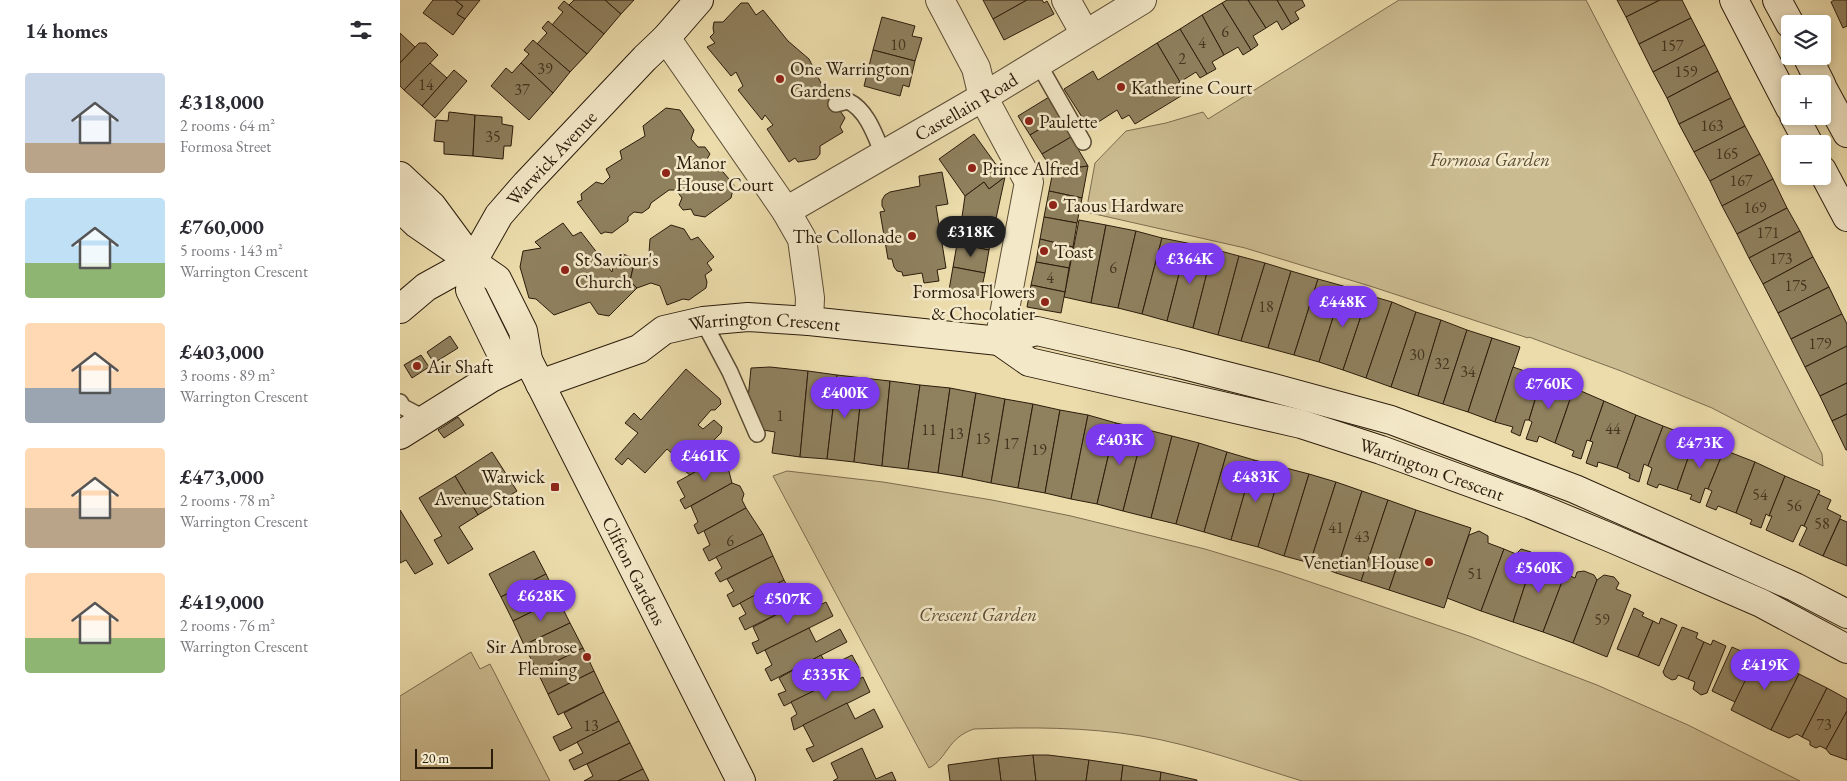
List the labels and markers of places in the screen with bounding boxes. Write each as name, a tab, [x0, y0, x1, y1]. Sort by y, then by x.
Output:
place label: One Warrington Gardens	[790, 56, 910, 103]
marker: One Warrington Gardens	[774, 73, 786, 85]
place label: Katherine Court	[1131, 75, 1252, 100]
marker: Katherine Court	[1115, 81, 1127, 93]
place label: Paulette	[1039, 109, 1097, 134]
marker: Paulette	[1023, 115, 1035, 127]
place label: Manor House Court	[676, 150, 773, 197]
place label: Prince Alfred	[982, 156, 1079, 181]
marker: Prince Alfred	[966, 162, 978, 174]
marker: Manor House Court	[660, 167, 672, 179]
place label: Taous Hardware	[1063, 193, 1184, 218]
marker: Taous Hardware	[1047, 199, 1059, 211]
pin: £318K	[936, 216, 1006, 258]
place label: The Collonade	[793, 224, 902, 249]
marker: The Collonade	[906, 230, 918, 242]
place label: Toast	[1054, 239, 1093, 264]
pin: £364K	[1155, 242, 1225, 285]
marker: Toast	[1038, 245, 1050, 257]
place label: St Saviour's Church	[575, 247, 658, 294]
marker: St Saviour's Church	[559, 264, 571, 276]
place label: Formosa Flowers & Chocolatier	[913, 279, 1036, 326]
pin: £448K	[1308, 286, 1378, 328]
marker: Formosa Flowers & Chocolatier	[1039, 296, 1051, 308]
place label: Air Shaft	[426, 354, 493, 379]
marker: Air Shaft	[411, 360, 423, 372]
pin: £760K	[1514, 368, 1584, 410]
pin: £400K	[810, 376, 880, 419]
pin: £403K	[1085, 424, 1155, 466]
pin: £473K	[1665, 426, 1735, 469]
pin: £461K	[670, 440, 740, 482]
pin: £483K	[1221, 460, 1291, 503]
place label: Warwick Avenue Station	[433, 464, 546, 511]
marker: Warwick Avenue Station	[549, 481, 561, 493]
place label: Venetian House	[1303, 550, 1419, 575]
pin: £560K	[1504, 552, 1574, 594]
marker: Venetian House	[1423, 556, 1435, 568]
pin: £628K	[506, 580, 576, 622]
pin: £507K	[753, 582, 823, 625]
place label: Sir Ambrose Fleming	[486, 634, 578, 681]
pin: £419K	[1730, 648, 1800, 691]
marker: Sir Ambrose Fleming	[581, 651, 593, 663]
pin: £335K	[791, 658, 861, 701]

